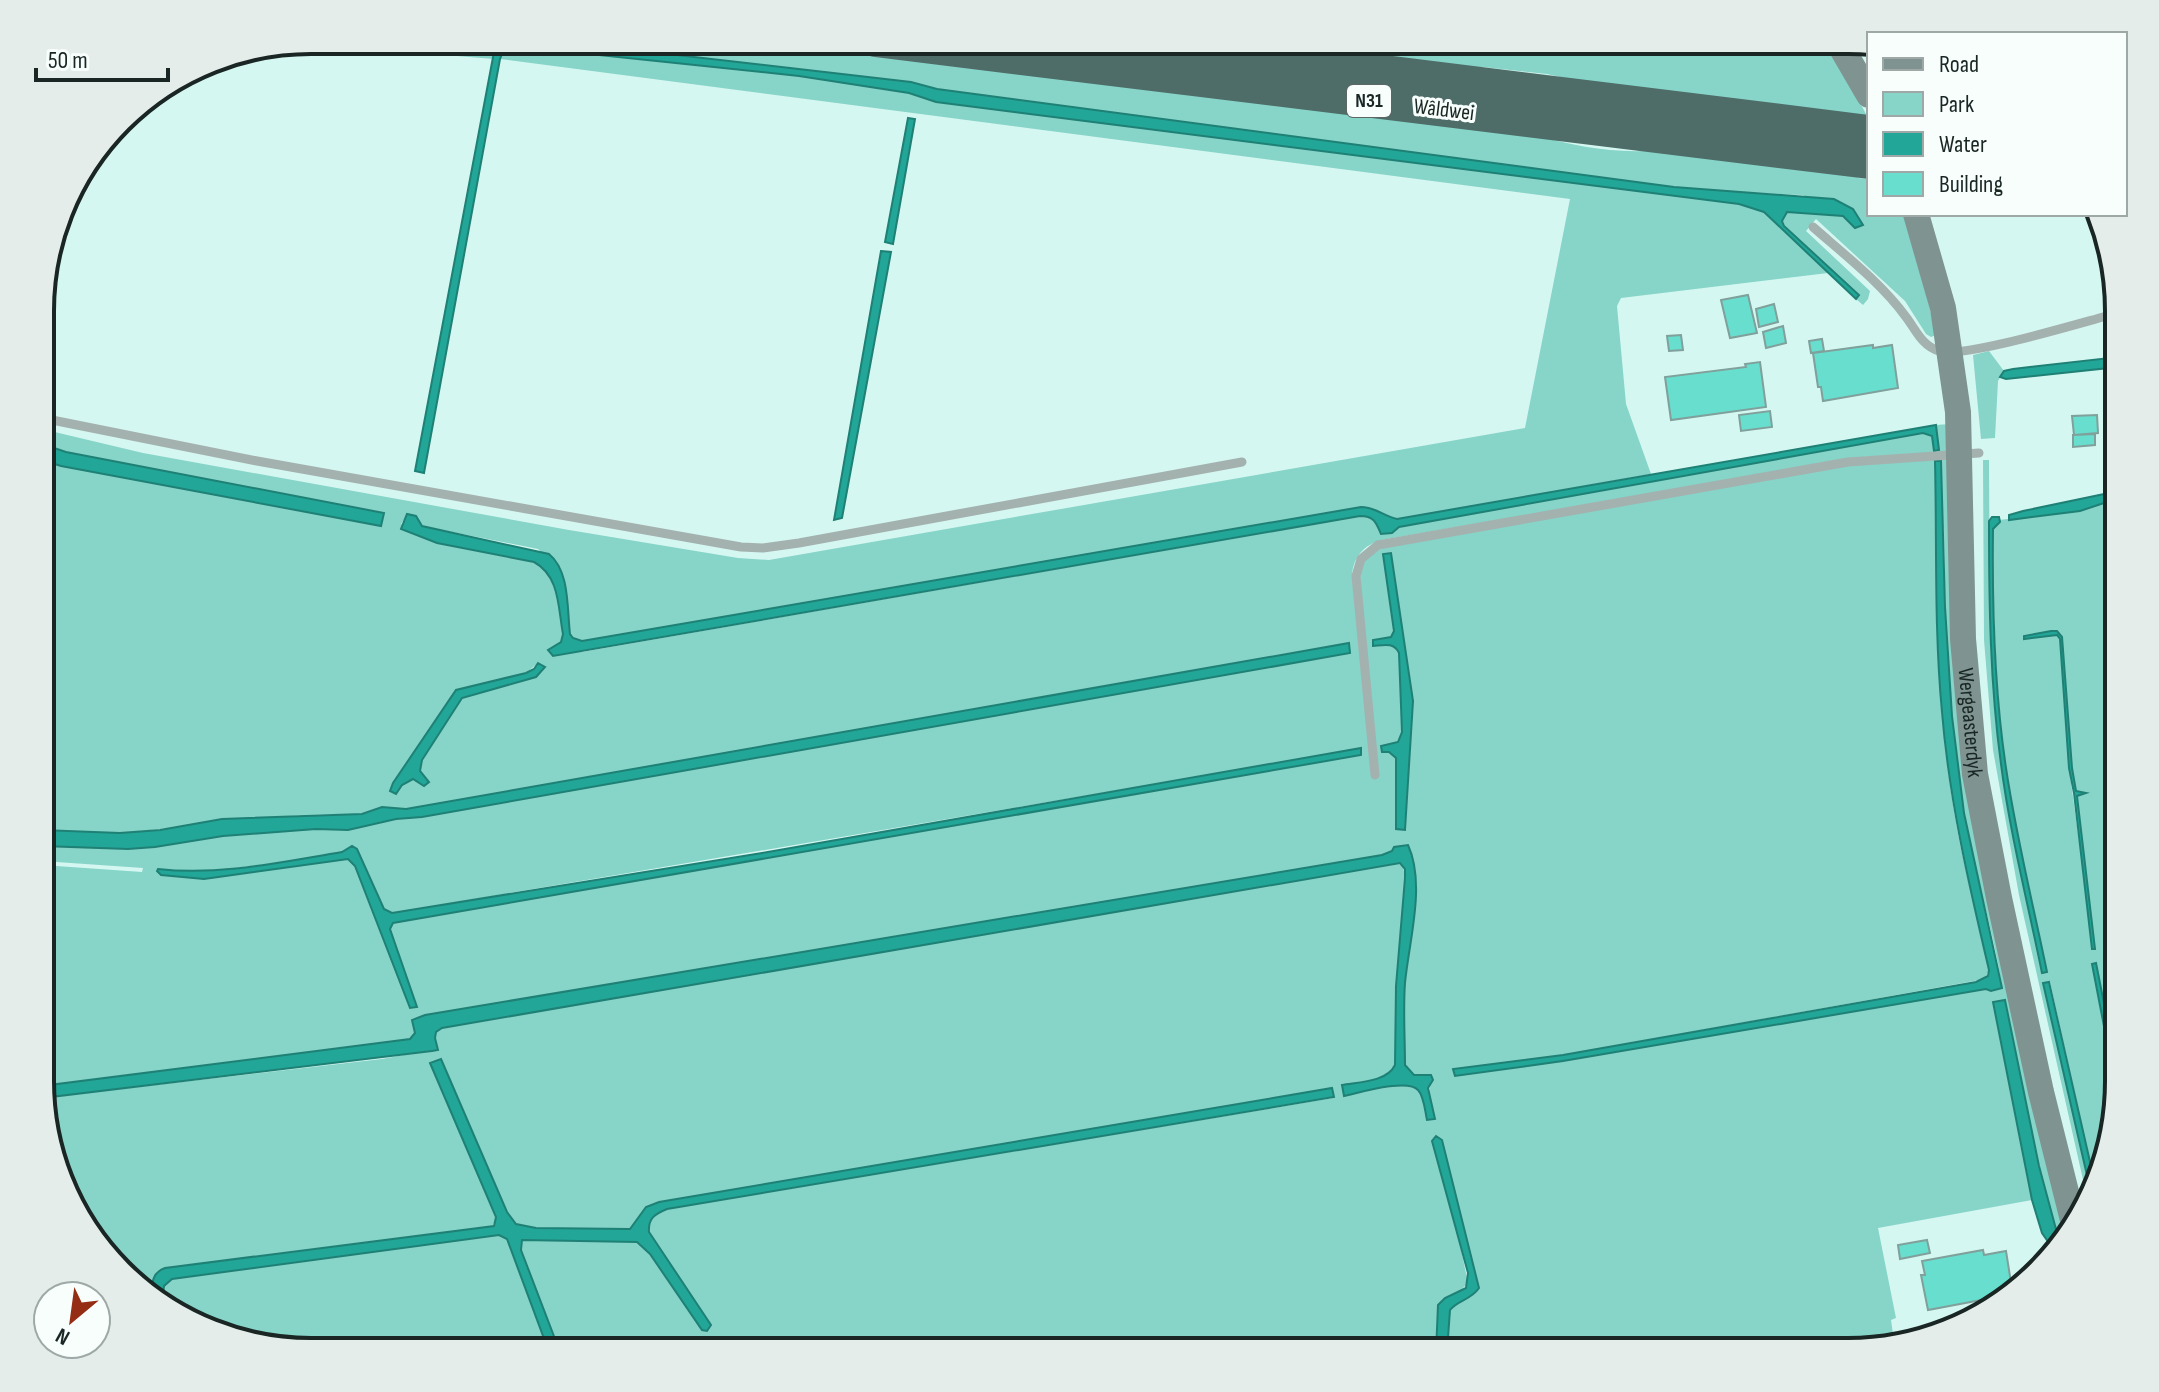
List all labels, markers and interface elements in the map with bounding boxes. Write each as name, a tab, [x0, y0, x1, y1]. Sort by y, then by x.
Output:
scale bar	[36, 32, 168, 82]
legend	[1867, 32, 2127, 216]
text: 50 m	[48, 46, 88, 75]
text: Road	[1939, 50, 1979, 79]
road number: N31	[1347, 85, 1391, 117]
text: Park	[1939, 90, 1974, 119]
street label: Wâldwei	[1412, 93, 1476, 127]
text: Water	[1939, 130, 1987, 159]
text: Building	[1939, 170, 2003, 199]
street label: Wergeasterdyk	[1952, 667, 1989, 779]
north arrow	[32, 1280, 112, 1360]
text: N	[51, 1322, 75, 1351]

